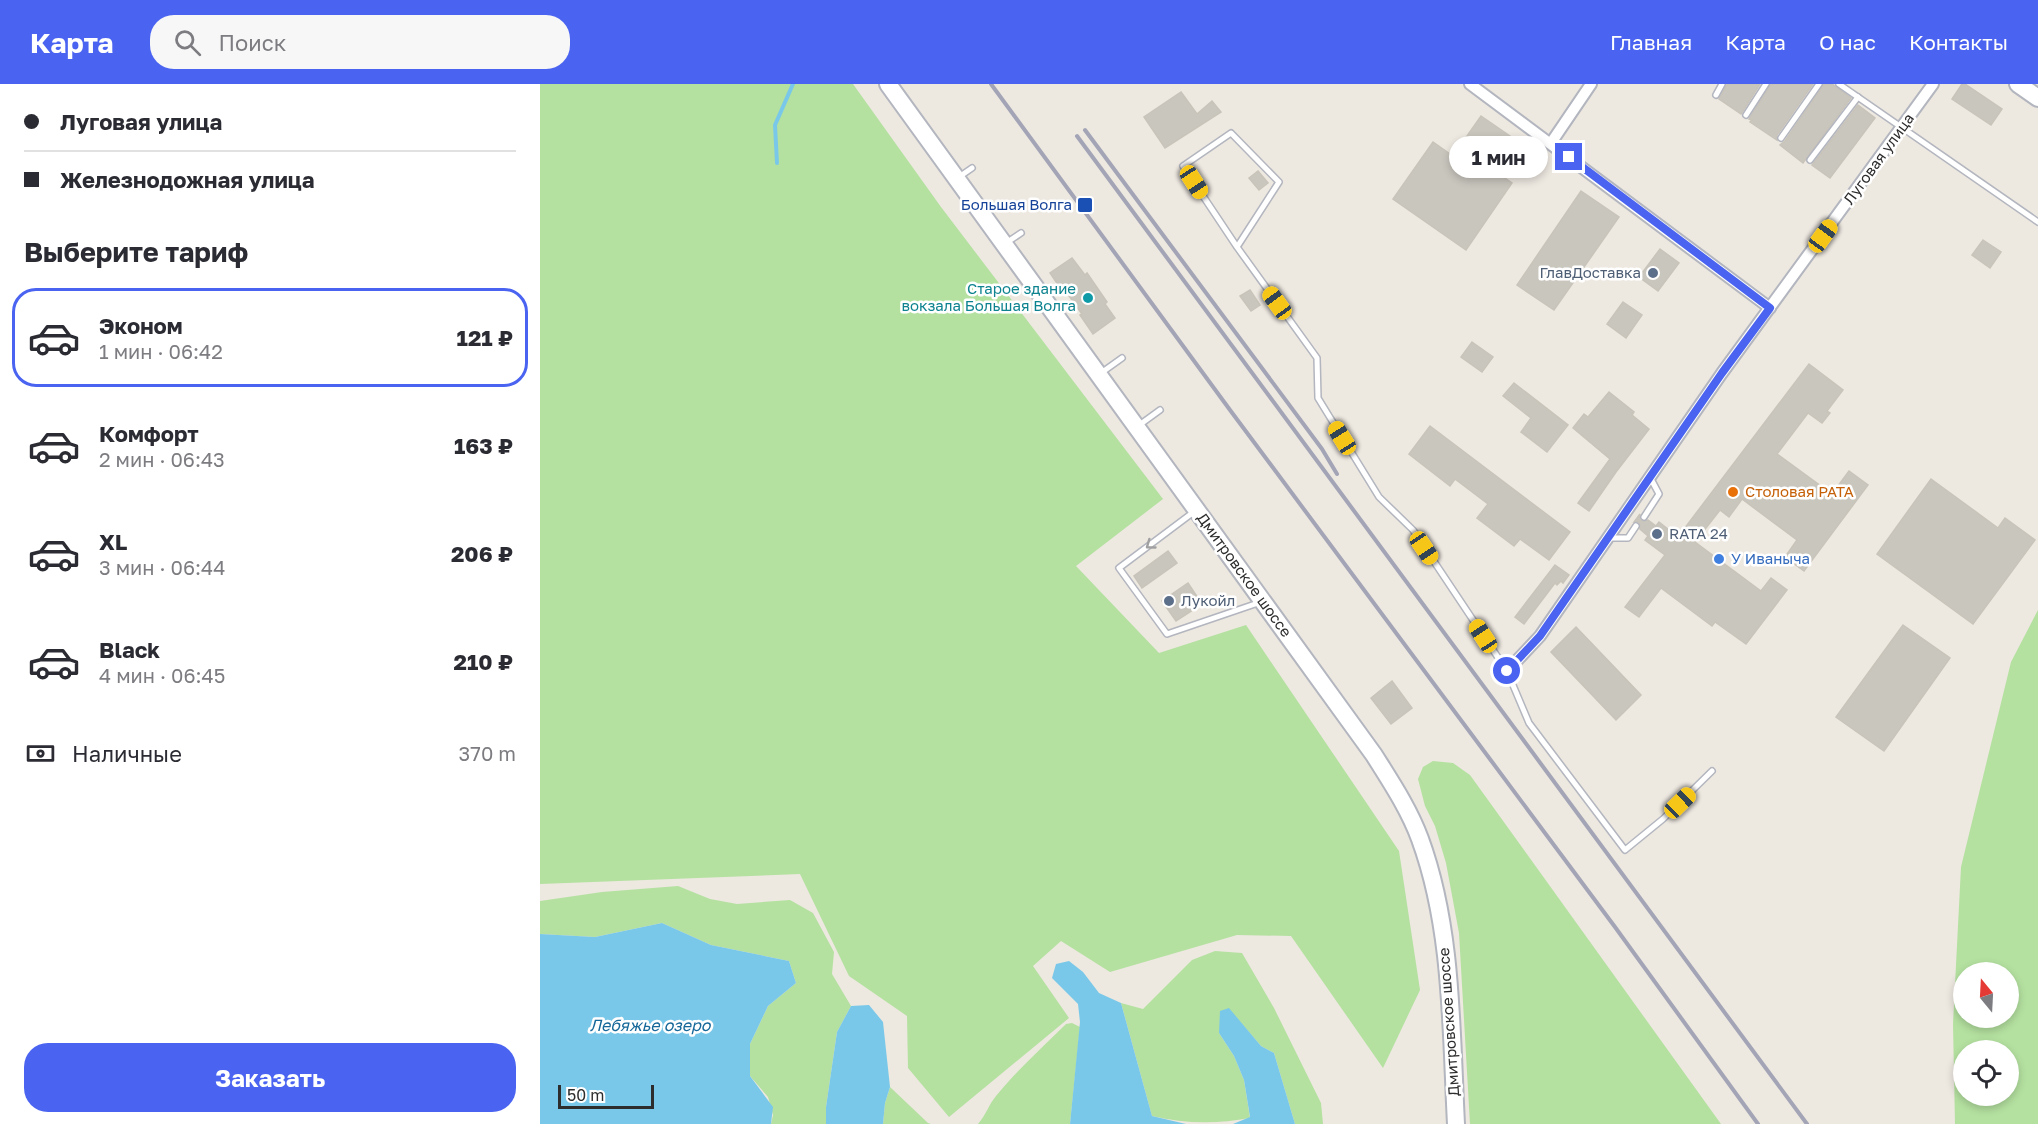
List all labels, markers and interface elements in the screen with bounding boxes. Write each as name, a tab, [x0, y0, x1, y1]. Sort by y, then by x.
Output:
search box	[150, 15, 570, 69]
text: Карта	[30, 26, 114, 59]
icon: search	[171, 26, 204, 59]
text: Поиск	[219, 29, 286, 56]
text: Главная	[1610, 29, 1692, 55]
text: Карта	[1725, 29, 1786, 55]
text: О нас	[1819, 29, 1876, 55]
text: Контакты	[1909, 29, 2008, 55]
text: Луговая улица	[60, 108, 222, 135]
street label: Луговая улица	[1839, 109, 1917, 207]
callout: 1 мин	[1449, 136, 1548, 178]
route end	[1555, 143, 1582, 170]
text: 1 мин	[1471, 145, 1526, 169]
car	[1177, 162, 1211, 202]
text: Железнодожная улица	[60, 166, 315, 193]
place label: Большая Волга	[961, 195, 1072, 213]
marker: Большая Волга	[1076, 196, 1094, 214]
car	[1805, 216, 1841, 256]
text: Выберите тариф	[24, 236, 248, 268]
place label: ГлавДоставка	[1540, 263, 1641, 281]
marker: ГлавДоставка	[1646, 266, 1660, 280]
place label: Старое здание вокзала Большая Волга	[902, 279, 1076, 314]
car	[1259, 283, 1295, 323]
marker: Старое здание вокзала Большая Волга	[1081, 291, 1095, 305]
icon: car	[27, 311, 81, 365]
text: Эконом	[99, 312, 183, 339]
text: 121 ₽	[457, 324, 513, 351]
text: 1 мин · 06:42	[99, 339, 223, 363]
car	[1325, 418, 1359, 458]
icon: car	[27, 419, 81, 473]
text: Комфорт	[99, 420, 199, 447]
text: 163 ₽	[454, 432, 513, 459]
text: 2 мин · 06:43	[99, 447, 225, 471]
place label: Столовая РАТА	[1745, 482, 1854, 500]
marker: Столовая РАТА	[1726, 485, 1740, 499]
street label: Дмитровское шоссе	[1194, 509, 1296, 640]
place label: RATA 24	[1669, 524, 1728, 542]
icon: car	[27, 527, 81, 581]
marker: RATA 24	[1650, 527, 1664, 541]
text: XL	[99, 528, 127, 555]
car	[1406, 528, 1442, 568]
one-way arrow	[1146, 538, 1157, 549]
text: 206 ₽	[451, 540, 513, 567]
place label: У Иваныча	[1731, 549, 1810, 567]
marker: У Иваныча	[1712, 552, 1726, 566]
text: 3 мин · 06:44	[99, 555, 225, 579]
place label: Лукойл	[1181, 591, 1235, 609]
marker: Лукойл	[1162, 594, 1176, 608]
car	[1466, 616, 1500, 656]
icon: car	[27, 635, 81, 689]
text: Black	[99, 636, 160, 663]
text: 210 ₽	[454, 648, 513, 675]
route start	[1493, 657, 1520, 684]
text: 4 мин · 06:45	[99, 663, 225, 687]
icon: cash	[24, 737, 57, 770]
text: Наличные	[72, 740, 182, 767]
text: 370 m	[459, 741, 516, 765]
car	[1661, 784, 1699, 822]
street label: Дмитровское шоссе	[1434, 947, 1462, 1097]
north arrow	[1953, 962, 2019, 1028]
map controls	[1953, 962, 2019, 1106]
water label: Лебяжье озеро	[590, 1015, 712, 1035]
button: locate	[1953, 1040, 2019, 1106]
button: Заказать	[24, 1043, 516, 1112]
scale bar	[558, 1082, 654, 1110]
text: 50 m	[567, 1085, 604, 1105]

